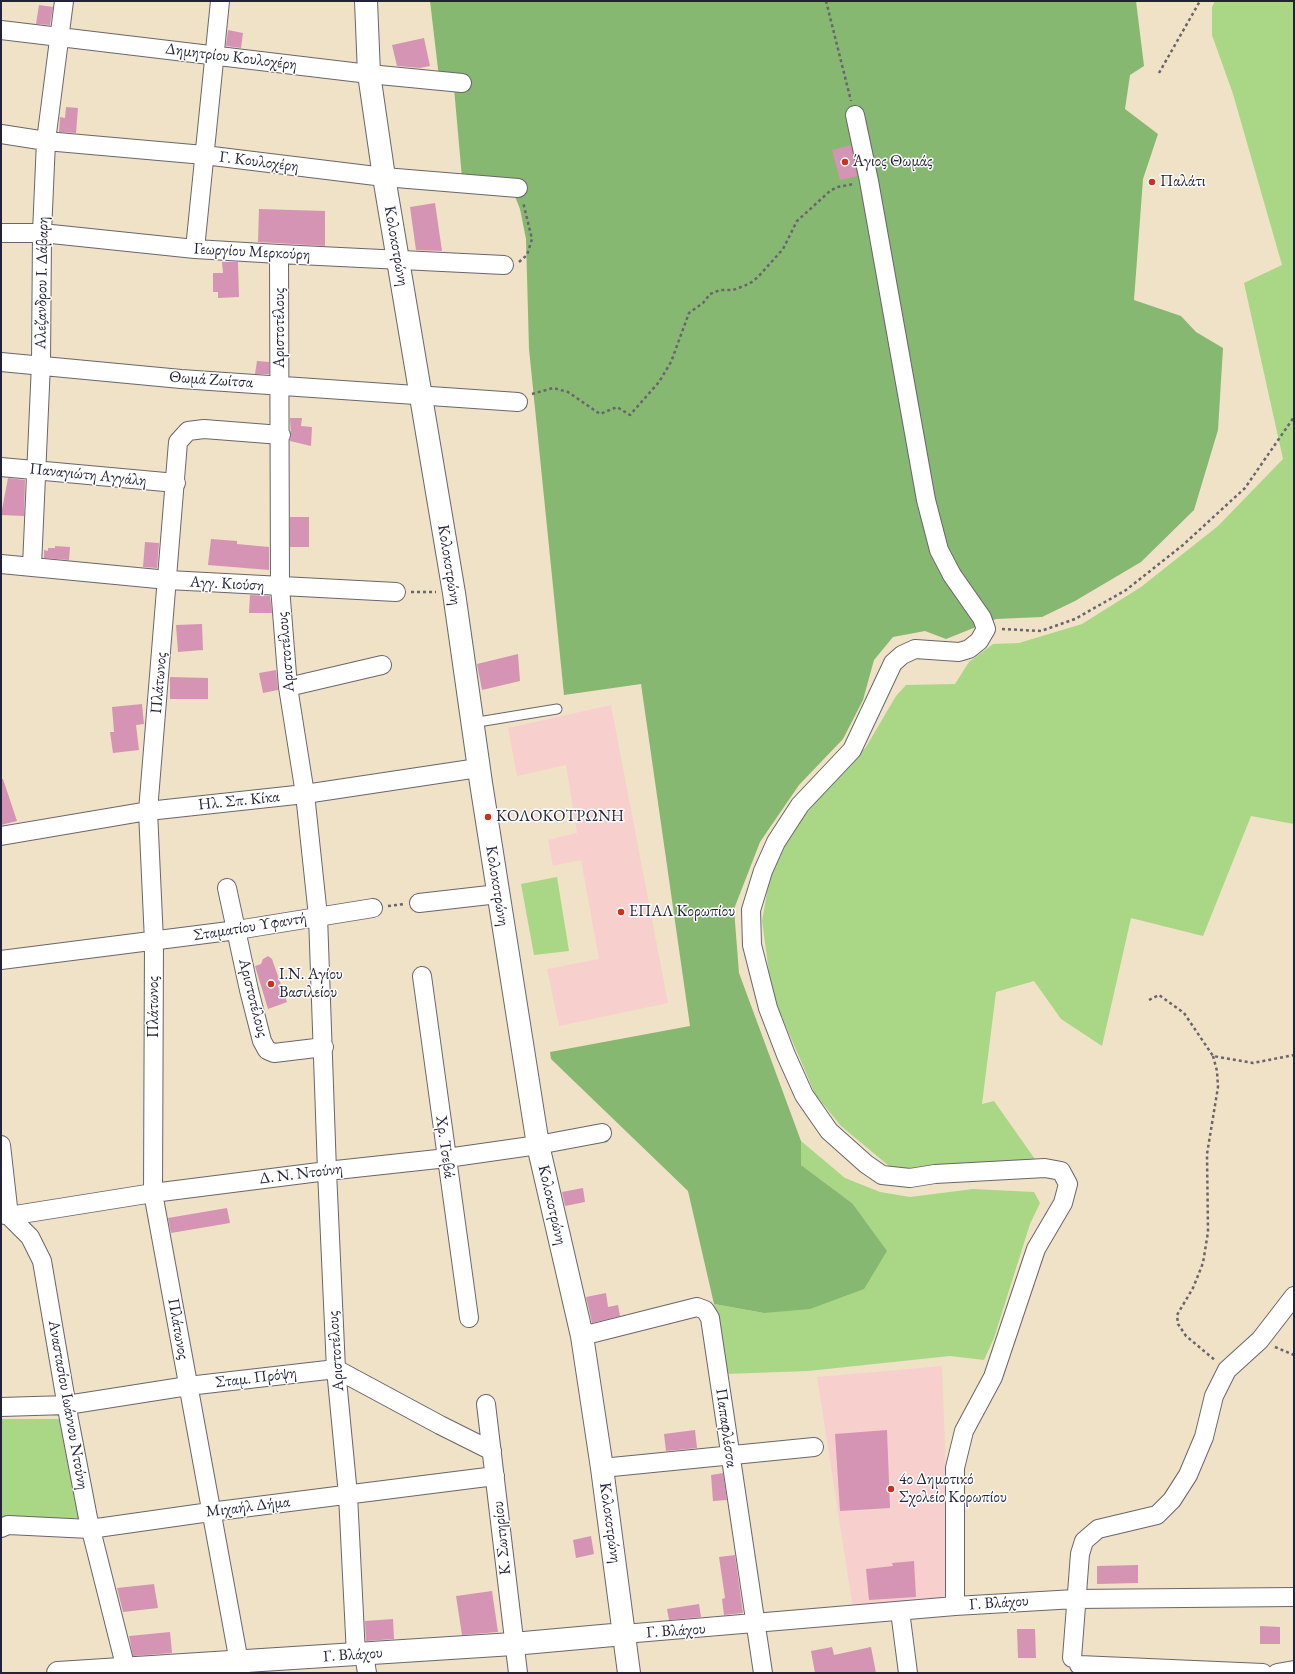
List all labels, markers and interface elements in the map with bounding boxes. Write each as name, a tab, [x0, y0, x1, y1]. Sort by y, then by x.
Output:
street label: Δημητρίου Κουλοχέρη	[164, 39, 298, 75]
street label: Γ. Κουλοχέρη	[218, 148, 300, 176]
place label: Άγιος Θωμάς	[853, 152, 933, 172]
marker: Άγιος Θωμάς	[840, 157, 850, 167]
place label: Παλάτι	[1160, 172, 1206, 192]
marker: Παλάτι	[1147, 177, 1157, 187]
street label: Κολοκοτρώνη	[379, 204, 413, 288]
street label: Αλεζανδρου Ι. Δάβαρη	[31, 216, 53, 350]
street label: Γεωργίου Μερκούρη	[193, 239, 311, 265]
street label: Αριστοτέλους	[270, 288, 290, 368]
street label: Θωμά Ζωίτσα	[168, 367, 254, 393]
street label: Παναγιώτη Αγγάλη	[28, 459, 148, 491]
street label: Κολοκοτρώνη	[433, 523, 465, 607]
street label: Αγγ. Κιούση	[189, 572, 265, 596]
street label: Αριστοτέλους	[273, 611, 299, 693]
street label: Πλάτωνος	[147, 651, 171, 715]
street label: Ηλ. Σπ. Κίκα	[197, 787, 281, 815]
place label: ΚΟΛΟΚΟΤΡΩΝΗ	[496, 807, 624, 827]
marker: ΚΟΛΟΚΟΤΡΩΝΗ	[483, 812, 493, 822]
street label: Κολοκοτρώνη	[481, 844, 513, 928]
place label: ΕΠΑΛ Κορωπίου	[629, 902, 735, 922]
marker: ΕΠΑΛ Κορωπίου	[616, 907, 626, 917]
street label: Σταματίου Υφαντή	[192, 909, 308, 945]
street label: Αριστοτέλους	[234, 957, 272, 1039]
place label: Ι.Ν. Αγίου Βασιλείου	[279, 965, 343, 1003]
street label: Πλάτωνος	[144, 976, 164, 1038]
marker: Ι.Ν. Αγίου Βασιλείου	[266, 979, 276, 989]
street label: Χρ. Τσεβά	[431, 1115, 459, 1179]
street label: Δ. Ν. Ντούνη	[258, 1159, 344, 1189]
street label: Κολοκοτρώνη	[534, 1163, 570, 1247]
street label: Πλάτωνος	[163, 1297, 193, 1361]
street label: Αριστοτέλους	[324, 1310, 348, 1392]
street label: Αναστασίου Ιωάννου Ντούνη	[44, 1319, 92, 1491]
street label: Σταμ. Πρόψη	[214, 1363, 298, 1393]
street label: Παπαφλέσσα	[711, 1387, 741, 1469]
place label: 4ο Δημοτικό Σχολείο Κορωπίου	[899, 1470, 1007, 1508]
street label: Κολοκοτρώνη	[595, 1481, 625, 1565]
marker: 4ο Δημοτικό Σχολείο Κορωπίου	[886, 1484, 896, 1494]
street label: Μιχαήλ Δήμα	[205, 1492, 291, 1522]
street label: Κ. Σωτηρίου	[489, 1500, 515, 1576]
street label: Γ. Βλάχου	[969, 1591, 1029, 1615]
street label: Γ. Βλάχου	[646, 1619, 706, 1643]
street label: Γ. Βλάχου	[323, 1643, 383, 1667]

